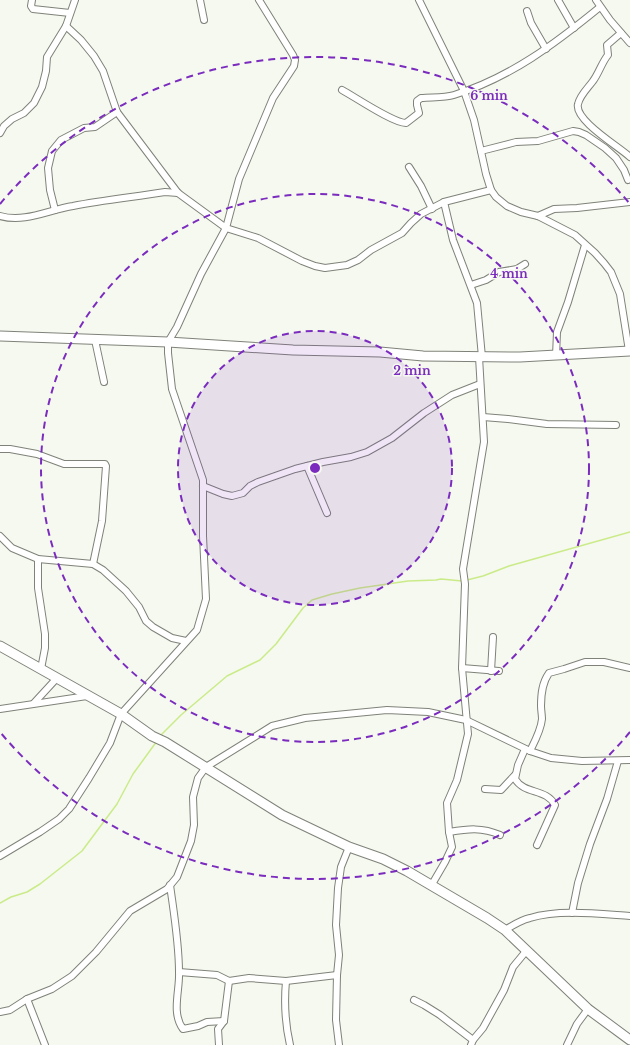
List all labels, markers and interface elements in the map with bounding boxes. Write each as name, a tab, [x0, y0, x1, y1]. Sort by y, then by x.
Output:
text: 6 min	[470, 88, 508, 103]
text: 4 min	[490, 266, 528, 281]
text: 2 min	[393, 363, 431, 378]
centre of rings	[308, 461, 322, 475]

